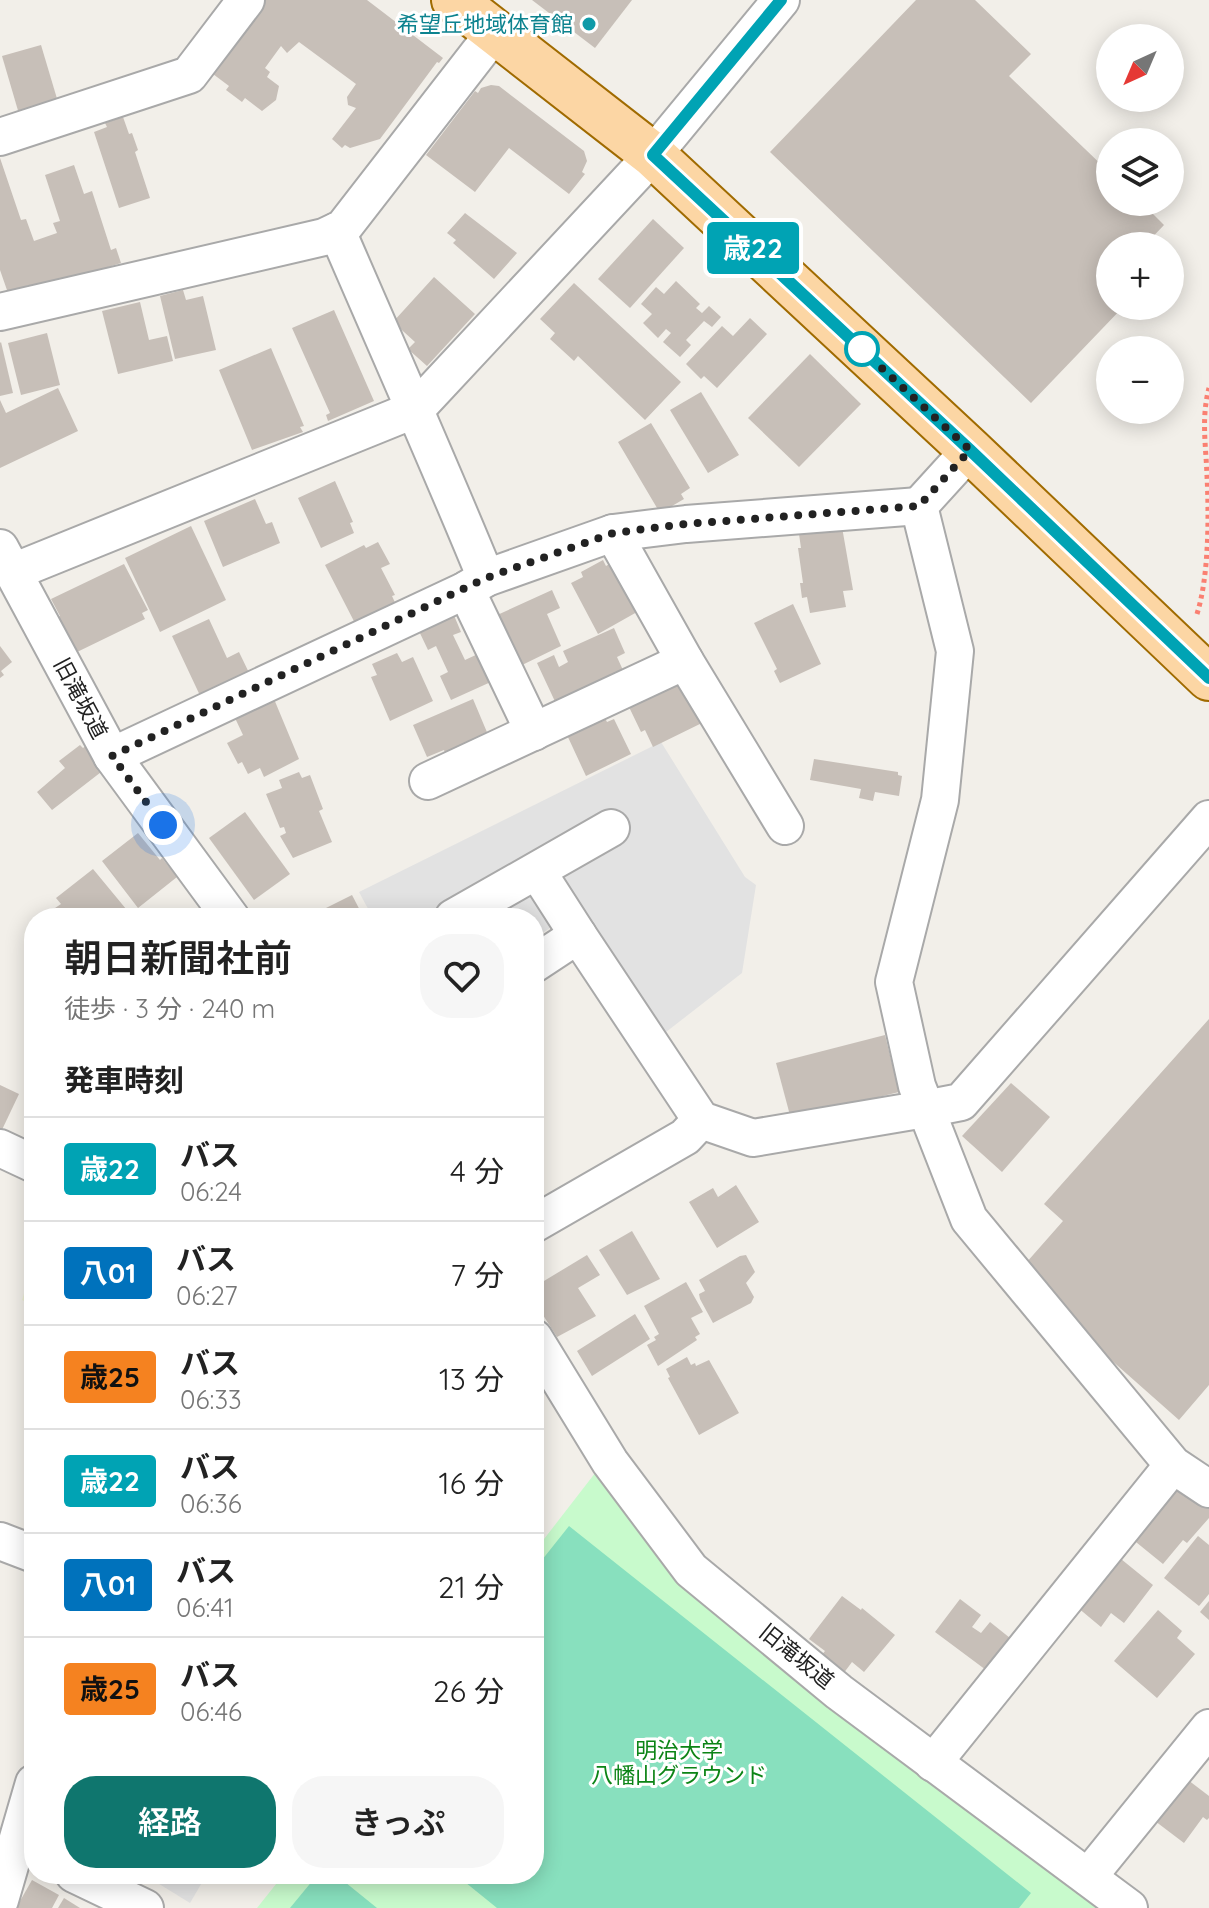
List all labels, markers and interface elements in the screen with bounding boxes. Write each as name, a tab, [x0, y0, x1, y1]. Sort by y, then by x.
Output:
place label: 希望丘地域体育館	[397, 10, 573, 38]
marker: 希望丘地域体育館	[580, 15, 598, 33]
north arrow	[1096, 24, 1184, 112]
map controls	[1096, 24, 1184, 424]
button: layers	[1096, 128, 1184, 216]
line badge: 歳22	[707, 222, 799, 274]
text: 歳22	[723, 230, 783, 265]
button: +	[1096, 232, 1184, 320]
unlabelled marker	[845, 332, 879, 366]
button: −	[1096, 336, 1184, 424]
street label: 旧滝坂道	[48, 653, 114, 743]
your location	[143, 805, 183, 845]
text: 朝日新聞社前	[64, 934, 292, 982]
button: heart	[420, 934, 504, 1018]
text: 徒歩 · 3 分 · 240 m	[64, 992, 275, 1025]
text: 発車時刻	[64, 1061, 184, 1099]
text: バス	[180, 1136, 240, 1174]
text: 歳22	[80, 1151, 140, 1186]
text: 4 分	[450, 1152, 504, 1190]
text: 06:24	[180, 1175, 242, 1208]
text: バス	[176, 1240, 236, 1278]
text: 八01	[80, 1255, 136, 1290]
text: 7 分	[450, 1256, 504, 1294]
text: 06:27	[176, 1279, 238, 1312]
text: バス	[180, 1344, 240, 1382]
text: 歳25	[80, 1359, 140, 1394]
text: 13 分	[439, 1360, 504, 1398]
text: 06:33	[180, 1383, 242, 1416]
text: バス	[180, 1448, 240, 1486]
text: 歳22	[80, 1463, 140, 1498]
text: 16 分	[439, 1464, 504, 1502]
text: 06:36	[180, 1487, 242, 1520]
text: バス	[176, 1552, 236, 1590]
text: 八01	[80, 1567, 136, 1602]
text: 21 分	[438, 1568, 504, 1606]
text: 06:41	[176, 1591, 234, 1624]
street label: 旧滝坂道	[754, 1617, 840, 1695]
text: バス	[180, 1656, 240, 1694]
text: 歳25	[80, 1671, 140, 1706]
text: 26 分	[433, 1672, 504, 1710]
text: 06:46	[180, 1695, 242, 1728]
park label: 明治大学 八幡山グラウンド	[591, 1736, 767, 1789]
button: 経路	[64, 1776, 276, 1868]
button: きっぷ	[292, 1776, 504, 1868]

